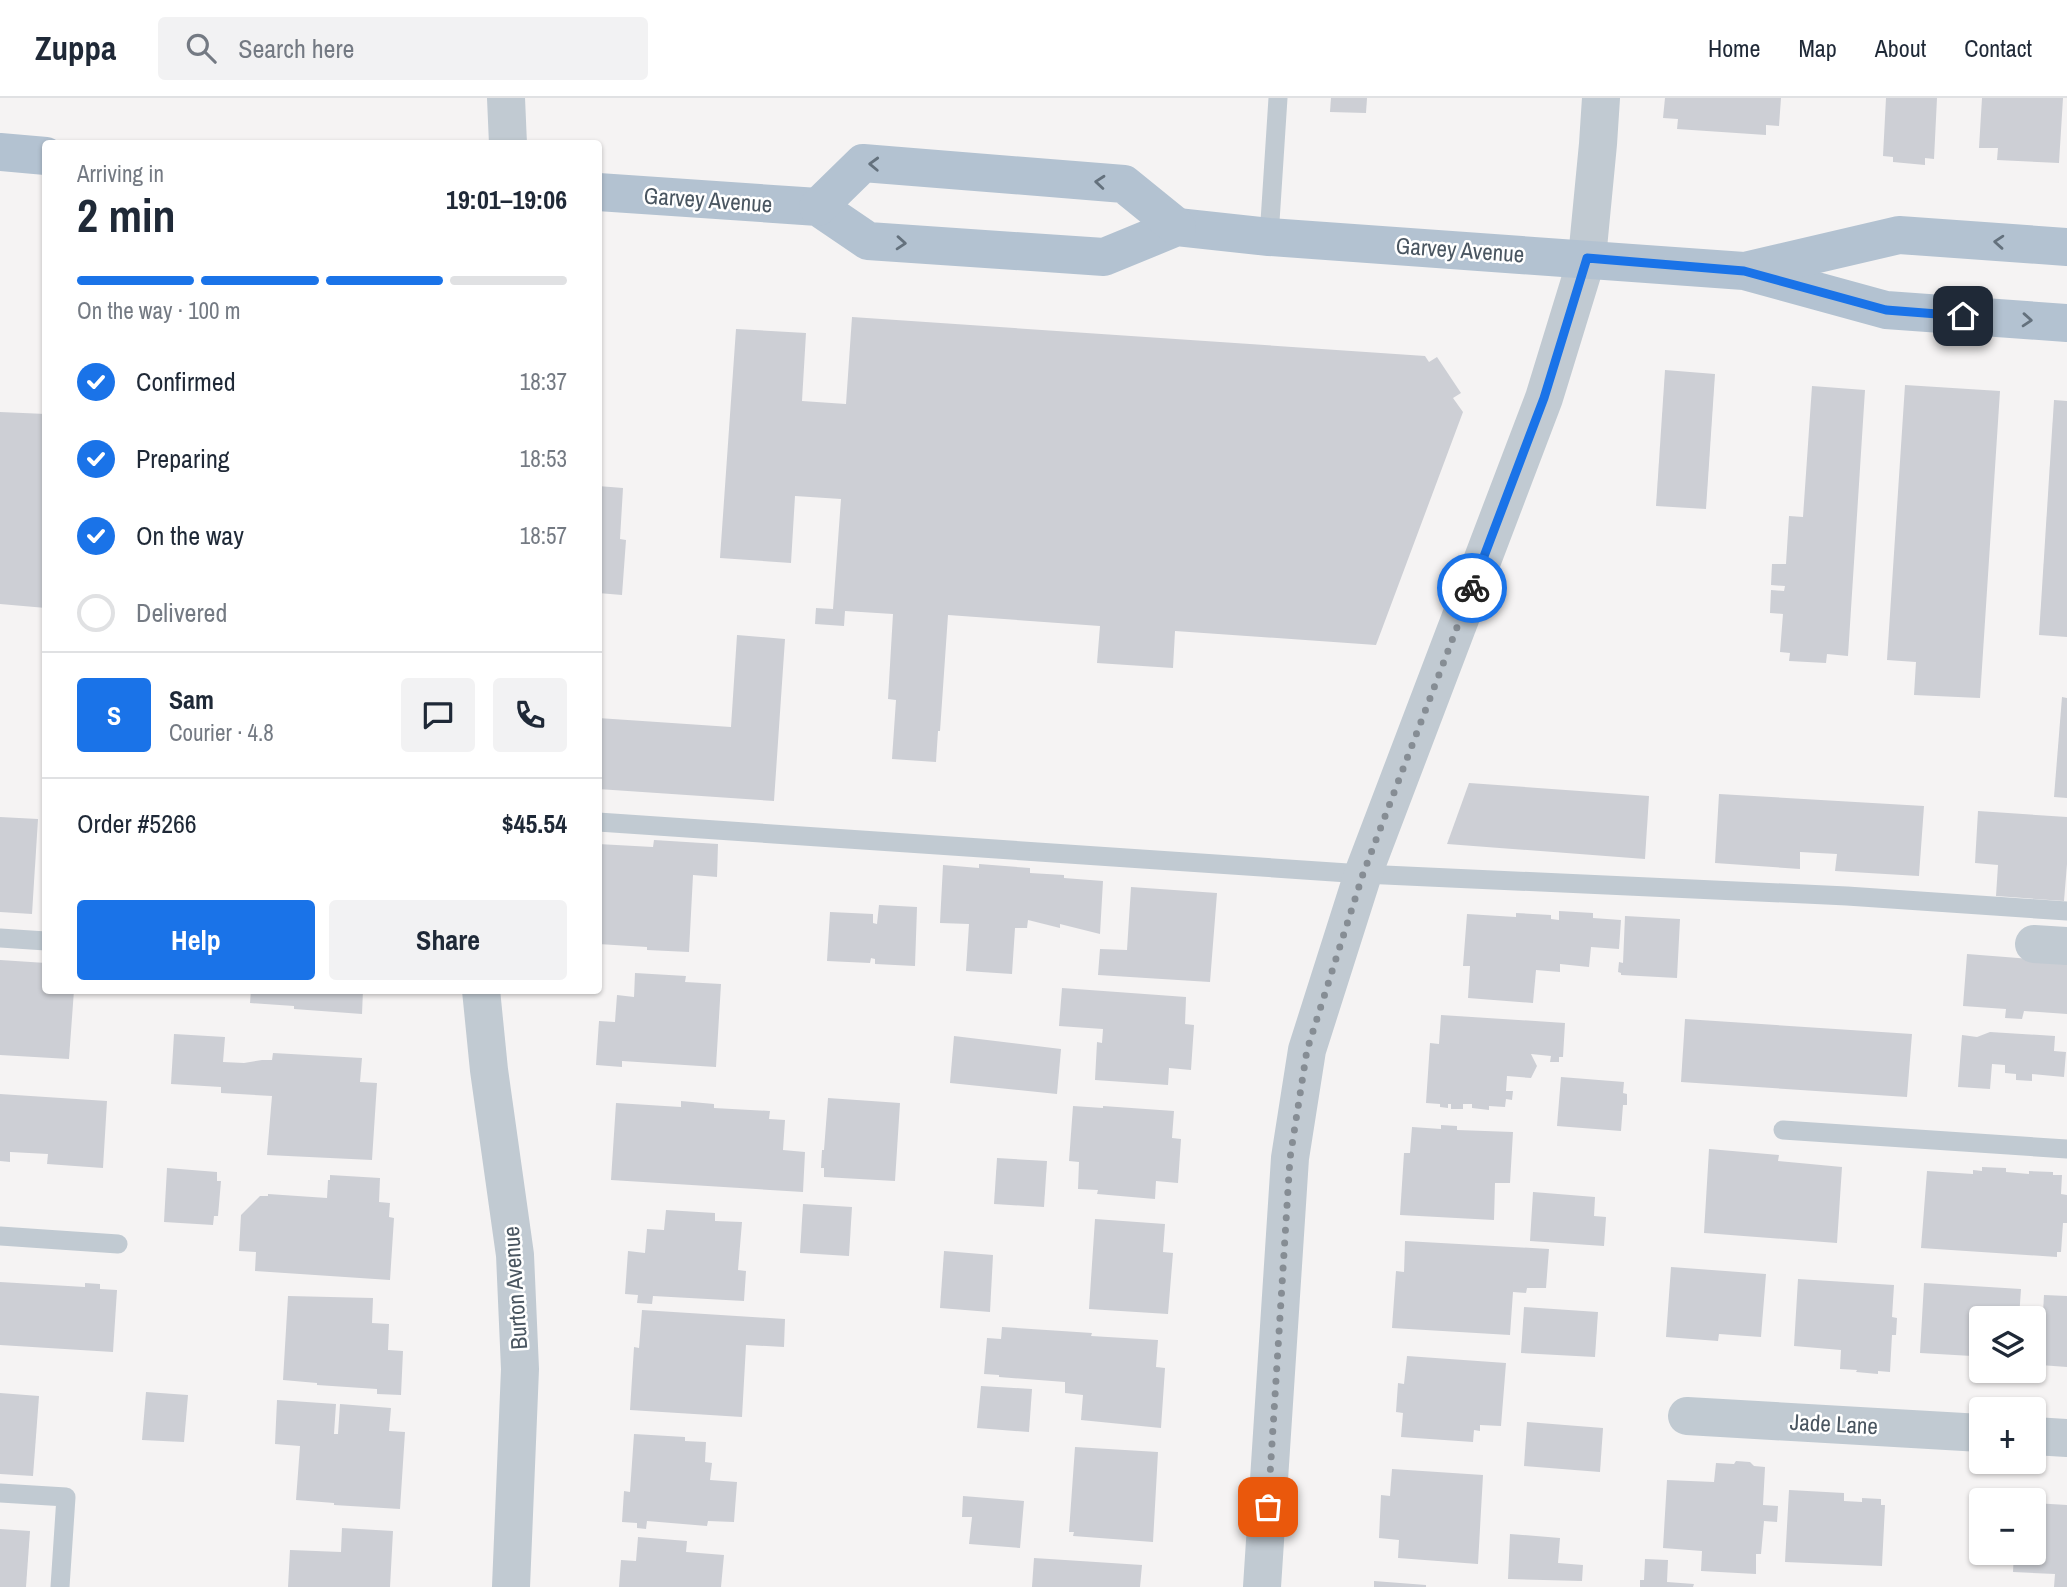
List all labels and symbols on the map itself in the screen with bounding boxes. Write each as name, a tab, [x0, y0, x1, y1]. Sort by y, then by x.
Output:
one-way arrow	[868, 157, 879, 172]
one-way arrow	[1094, 175, 1105, 190]
street label: Garvey Avenue	[643, 180, 773, 219]
street label: Garvey Avenue	[1395, 230, 1525, 269]
one-way arrow	[895, 235, 906, 250]
one-way arrow	[1993, 235, 2004, 250]
pin	[1933, 286, 1993, 346]
one-way arrow	[2022, 312, 2033, 327]
courier	[1437, 553, 1507, 623]
street label: Burton Avenue	[495, 1225, 534, 1351]
street label: Jade Lane	[1789, 1406, 1879, 1441]
pin	[1238, 1477, 1298, 1537]

